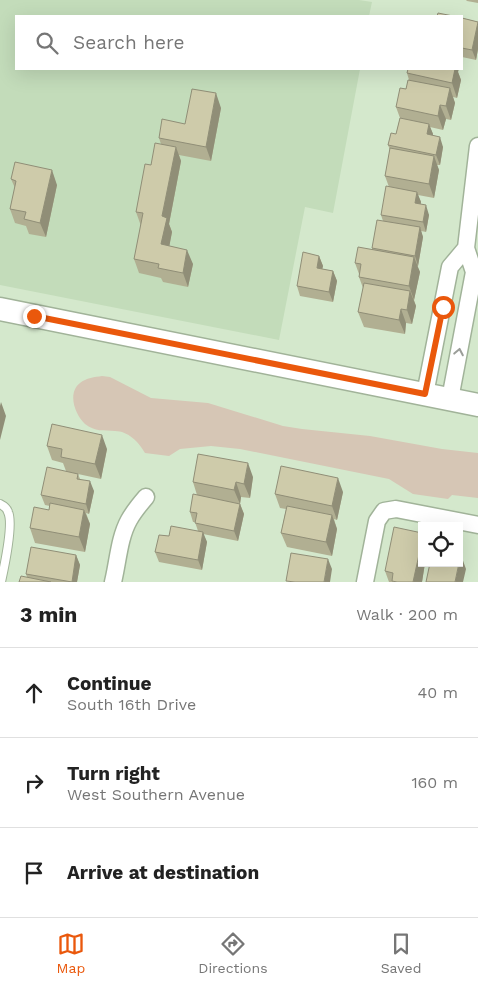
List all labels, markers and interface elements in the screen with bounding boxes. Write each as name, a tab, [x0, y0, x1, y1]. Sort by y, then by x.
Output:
search box	[15, 15, 463, 70]
icon: search	[33, 29, 61, 57]
text: Search here	[73, 31, 184, 54]
route start	[432, 296, 455, 319]
route end	[23, 305, 46, 328]
one-way arrow	[454, 347, 464, 356]
map controls	[418, 522, 463, 567]
button: locate	[418, 522, 463, 567]
text: 3 min	[20, 602, 77, 627]
text: Walk · 200 m	[356, 605, 458, 624]
text: Continue	[67, 672, 151, 695]
icon: ahead	[20, 679, 48, 707]
text: 40 m	[418, 683, 458, 702]
text: South 16th Drive	[67, 695, 196, 714]
text: Turn right	[67, 762, 160, 785]
icon: right	[20, 769, 48, 797]
text: 160 m	[411, 773, 458, 792]
text: West Southern Avenue	[67, 785, 245, 804]
icon: arrive	[20, 859, 48, 887]
text: Arrive at destination	[67, 861, 259, 884]
tab: Map	[57, 930, 85, 976]
tab: Directions	[198, 930, 268, 976]
tab: Saved	[381, 930, 421, 976]

